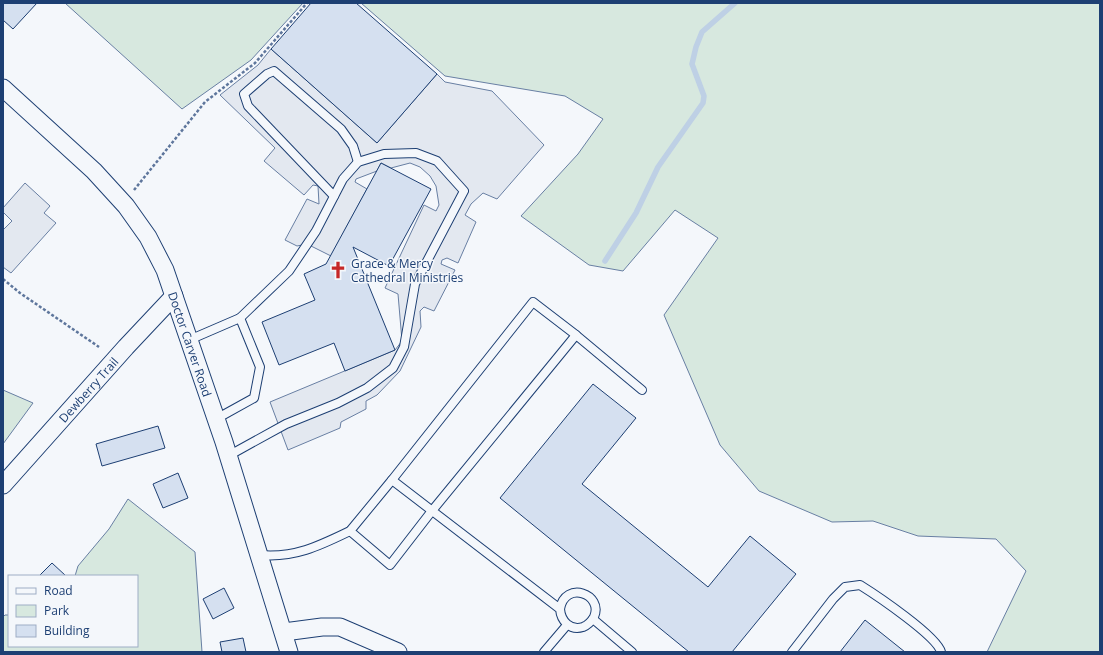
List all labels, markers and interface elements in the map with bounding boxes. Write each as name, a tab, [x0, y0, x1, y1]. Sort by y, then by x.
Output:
place label: Grace & Mercy Cathedral Ministries	[351, 255, 464, 286]
church icon: Grace & Mercy Cathedral Ministries	[328, 260, 348, 280]
street label: Doctor Carver Road	[165, 289, 216, 399]
street label: Dewberry Trail	[55, 353, 122, 426]
legend	[8, 575, 138, 647]
text: Road	[44, 582, 73, 599]
text: Park	[44, 602, 70, 619]
text: Building	[44, 622, 90, 639]

